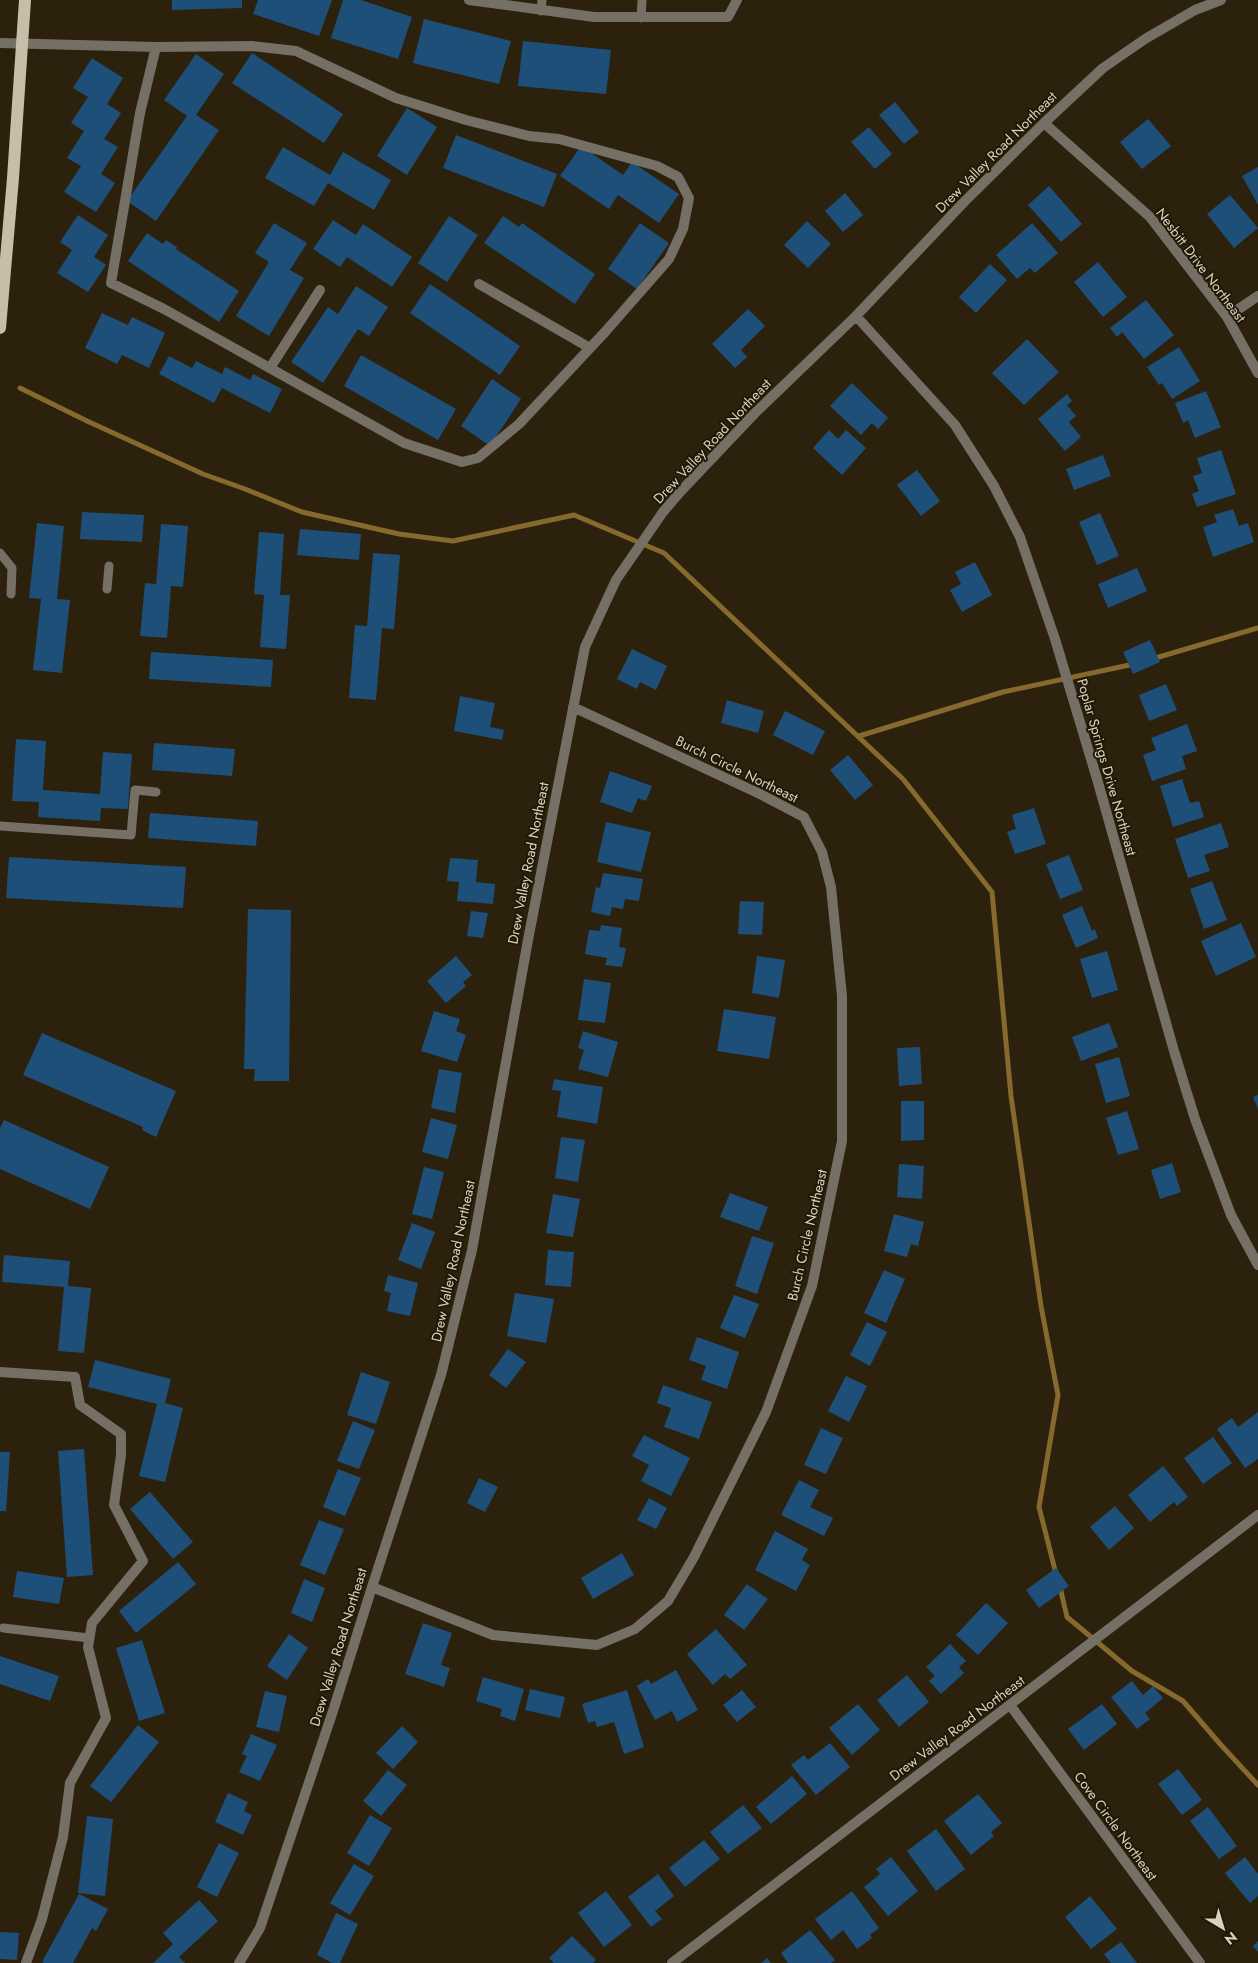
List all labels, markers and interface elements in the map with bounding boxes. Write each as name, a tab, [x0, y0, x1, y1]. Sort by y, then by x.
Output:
street label: Drew Valley Road Northeast	[931, 86, 1062, 217]
street label: Nesbitt Drive Northeast	[1151, 204, 1251, 327]
street label: Drew Valley Road Northeast	[649, 374, 776, 508]
street label: Poplar Springs Drive Northeast	[1072, 676, 1142, 859]
street label: Burch Circle Northeast	[672, 731, 802, 808]
street label: Drew Valley Road Northeast	[502, 780, 554, 946]
street label: Burch Circle Northeast	[782, 1167, 832, 1303]
street label: Drew Valley Road Northeast	[426, 1178, 480, 1344]
street label: Drew Valley Road Northeast	[304, 1565, 372, 1729]
street label: Drew Valley Road Northeast	[885, 1670, 1029, 1786]
street label: Cove Circle Northeast	[1070, 1767, 1163, 1885]
north arrow	[1198, 1903, 1248, 1953]
text: N	[1220, 1927, 1242, 1950]

